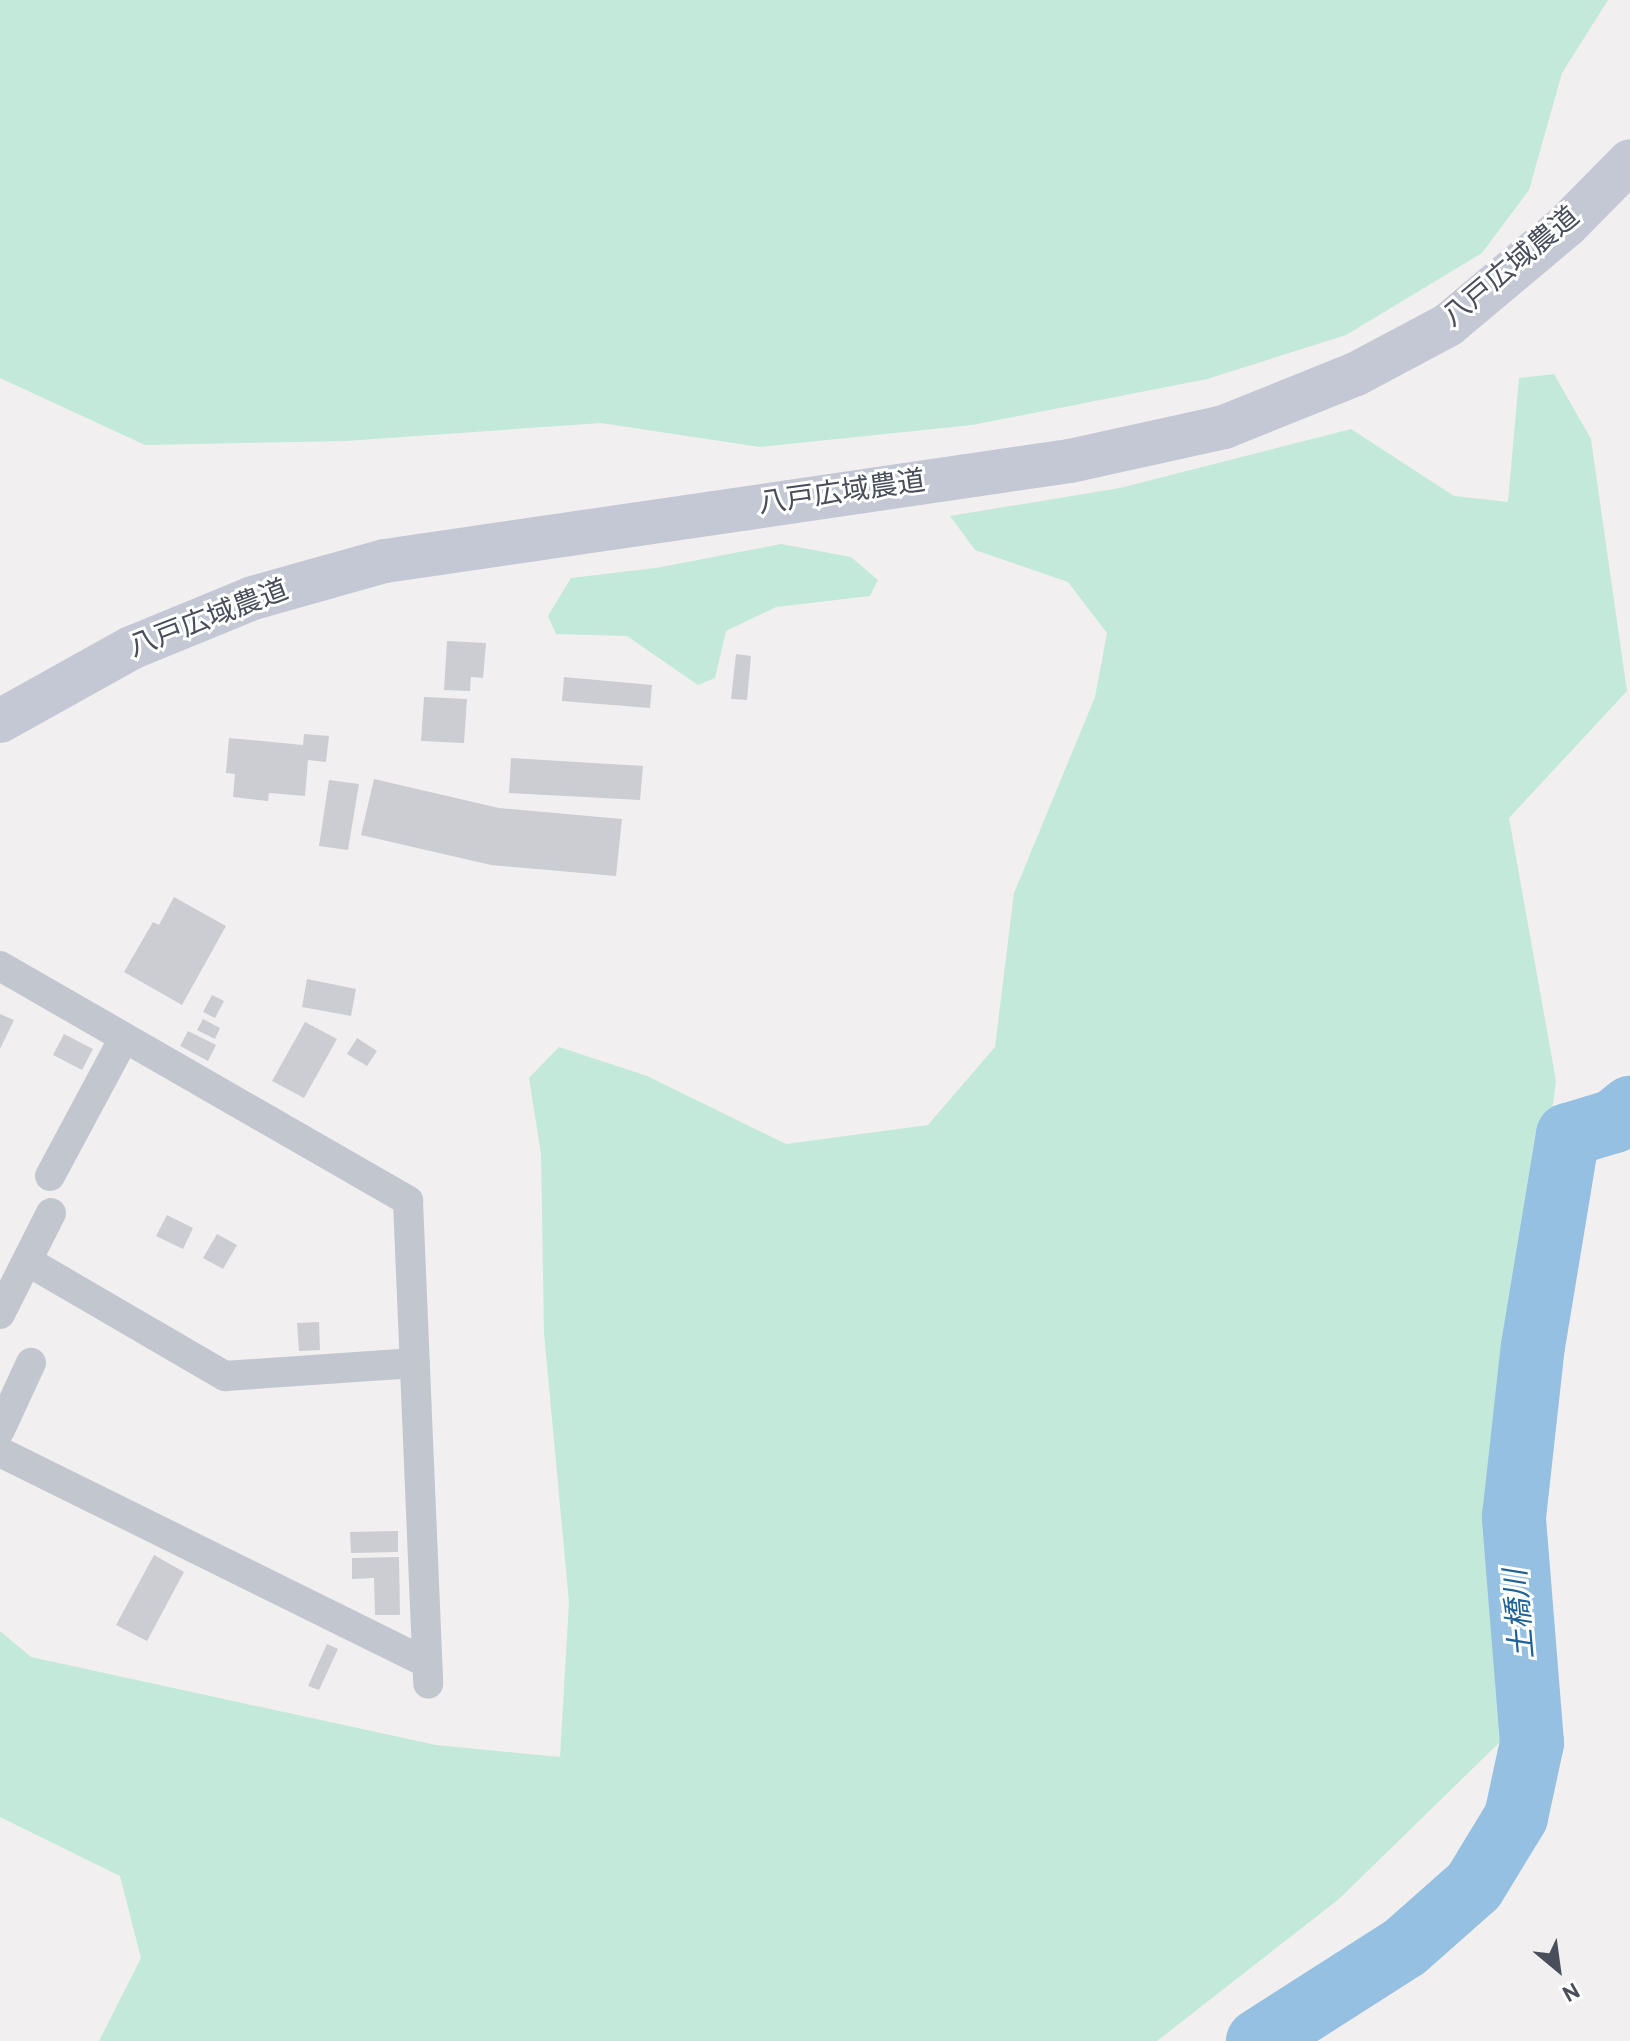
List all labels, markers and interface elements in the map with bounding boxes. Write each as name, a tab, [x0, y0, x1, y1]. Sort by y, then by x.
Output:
street label: 八戸広域農道	[1437, 201, 1587, 335]
street label: 八戸広域農道	[756, 466, 928, 522]
street label: 八戸広域農道	[125, 574, 293, 666]
water label: 土橋川	[1500, 1568, 1544, 1660]
north arrow	[1518, 1929, 1598, 2009]
text: N	[1556, 1975, 1583, 2006]

